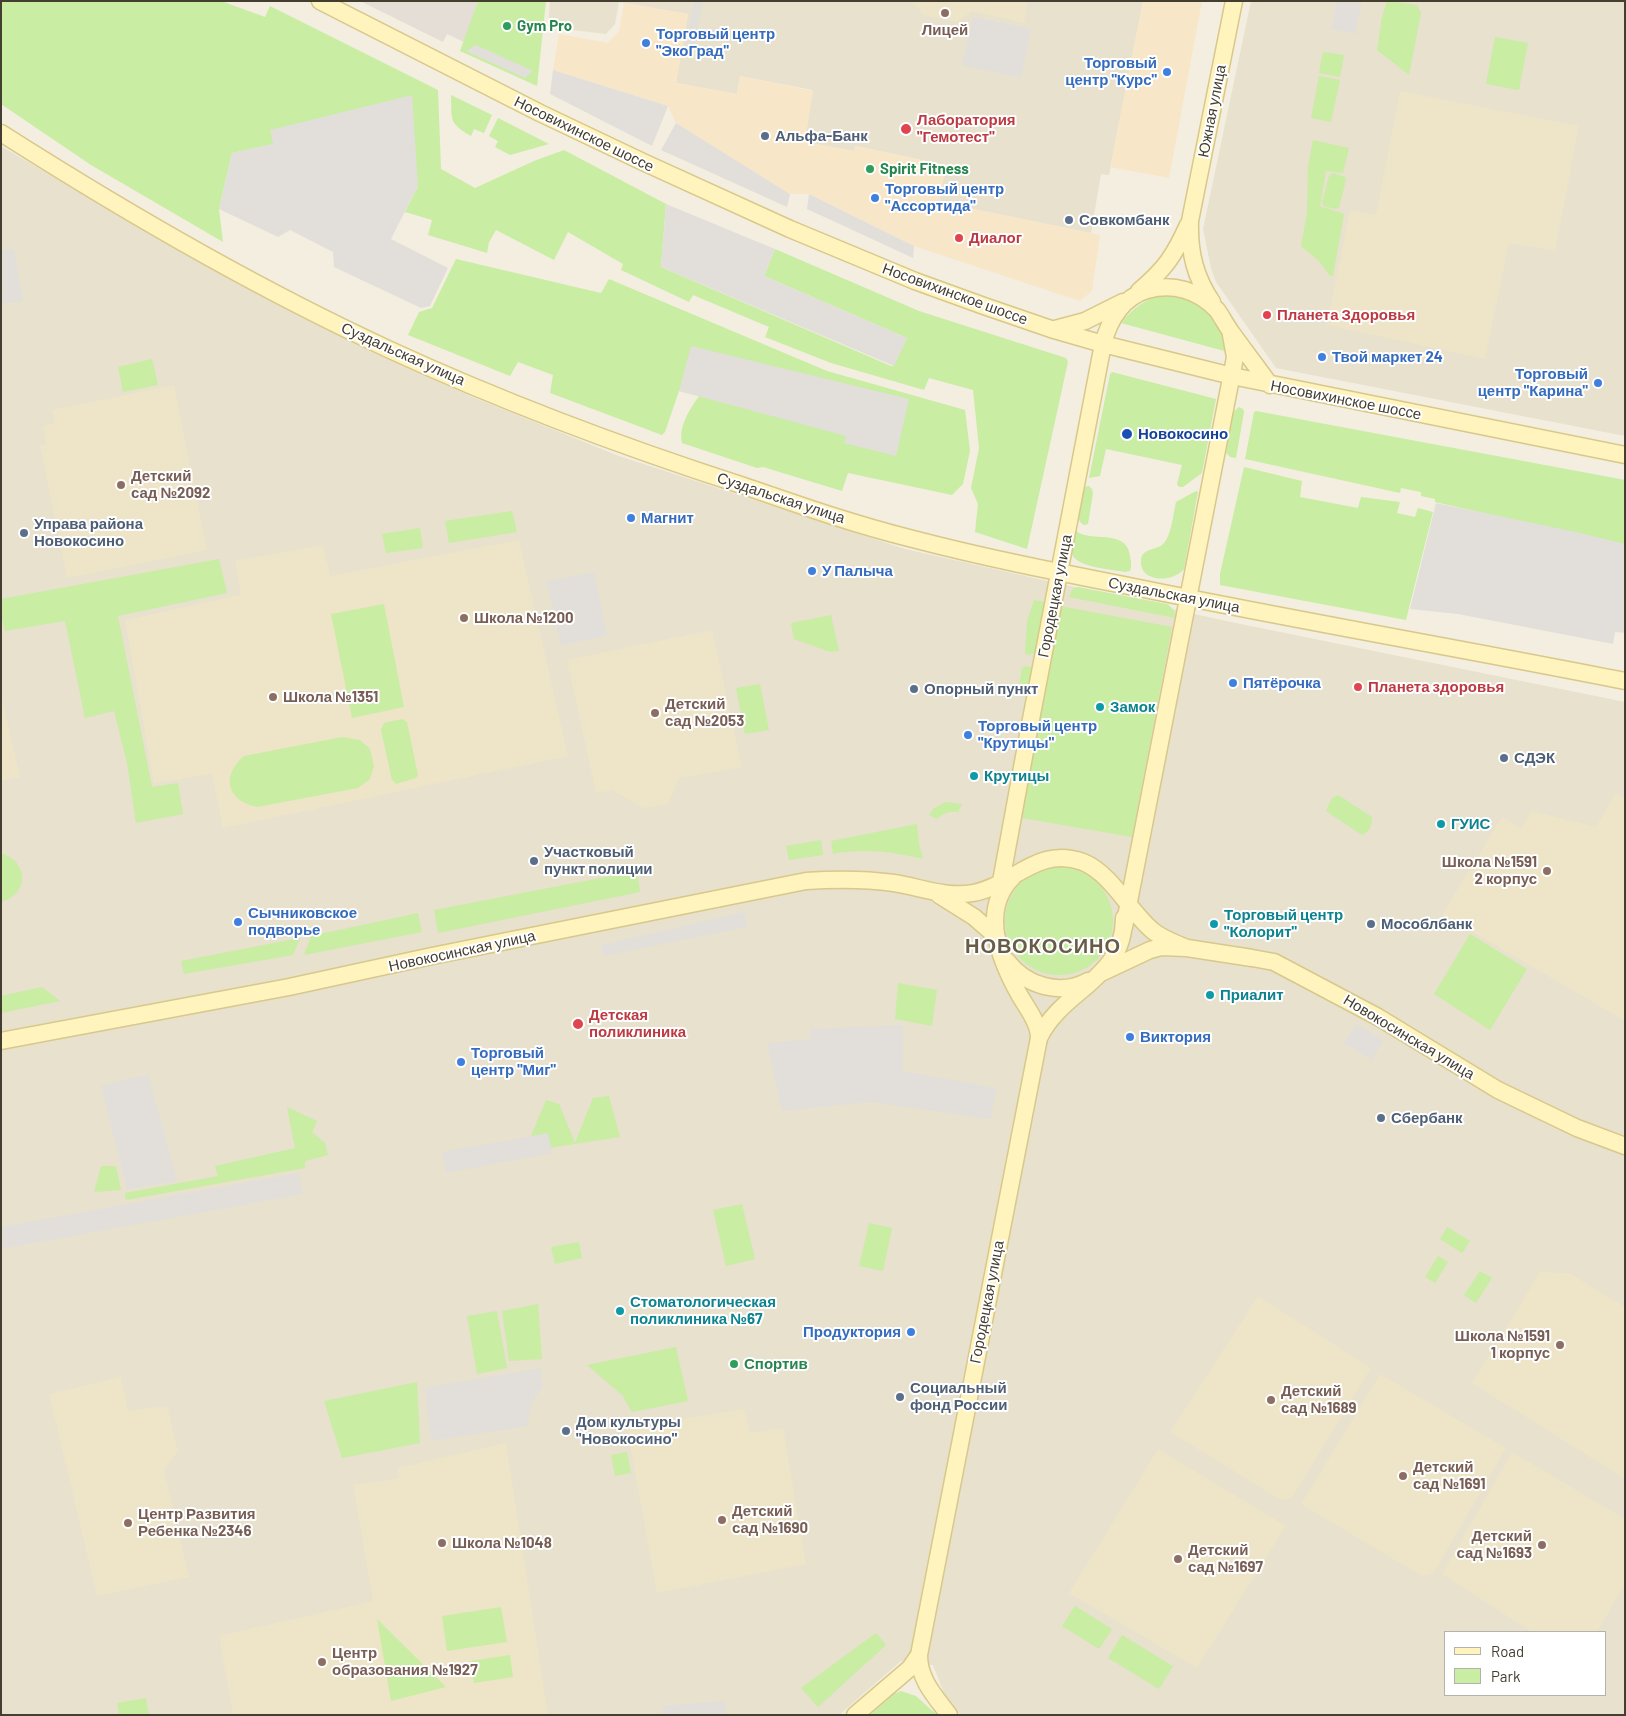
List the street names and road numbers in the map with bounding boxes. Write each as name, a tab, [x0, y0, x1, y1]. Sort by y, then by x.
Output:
street label: Южная улица	[1194, 63, 1230, 159]
street label: Носовихинское шоссе	[511, 92, 657, 176]
street label: Носовихинское шоссе	[880, 259, 1030, 329]
street label: Суздальская улица	[338, 319, 468, 389]
street label: Носовихинское шоссе	[1269, 377, 1423, 423]
street label: Суздальская улица	[715, 469, 847, 527]
street label: Городецкая улица	[1034, 533, 1076, 659]
street label: Суздальская улица	[1107, 573, 1241, 617]
street label: Новокосинская улица	[387, 927, 537, 975]
street label: Новокосинская улица	[1340, 991, 1478, 1083]
street label: Городецкая улица	[966, 1239, 1008, 1365]

